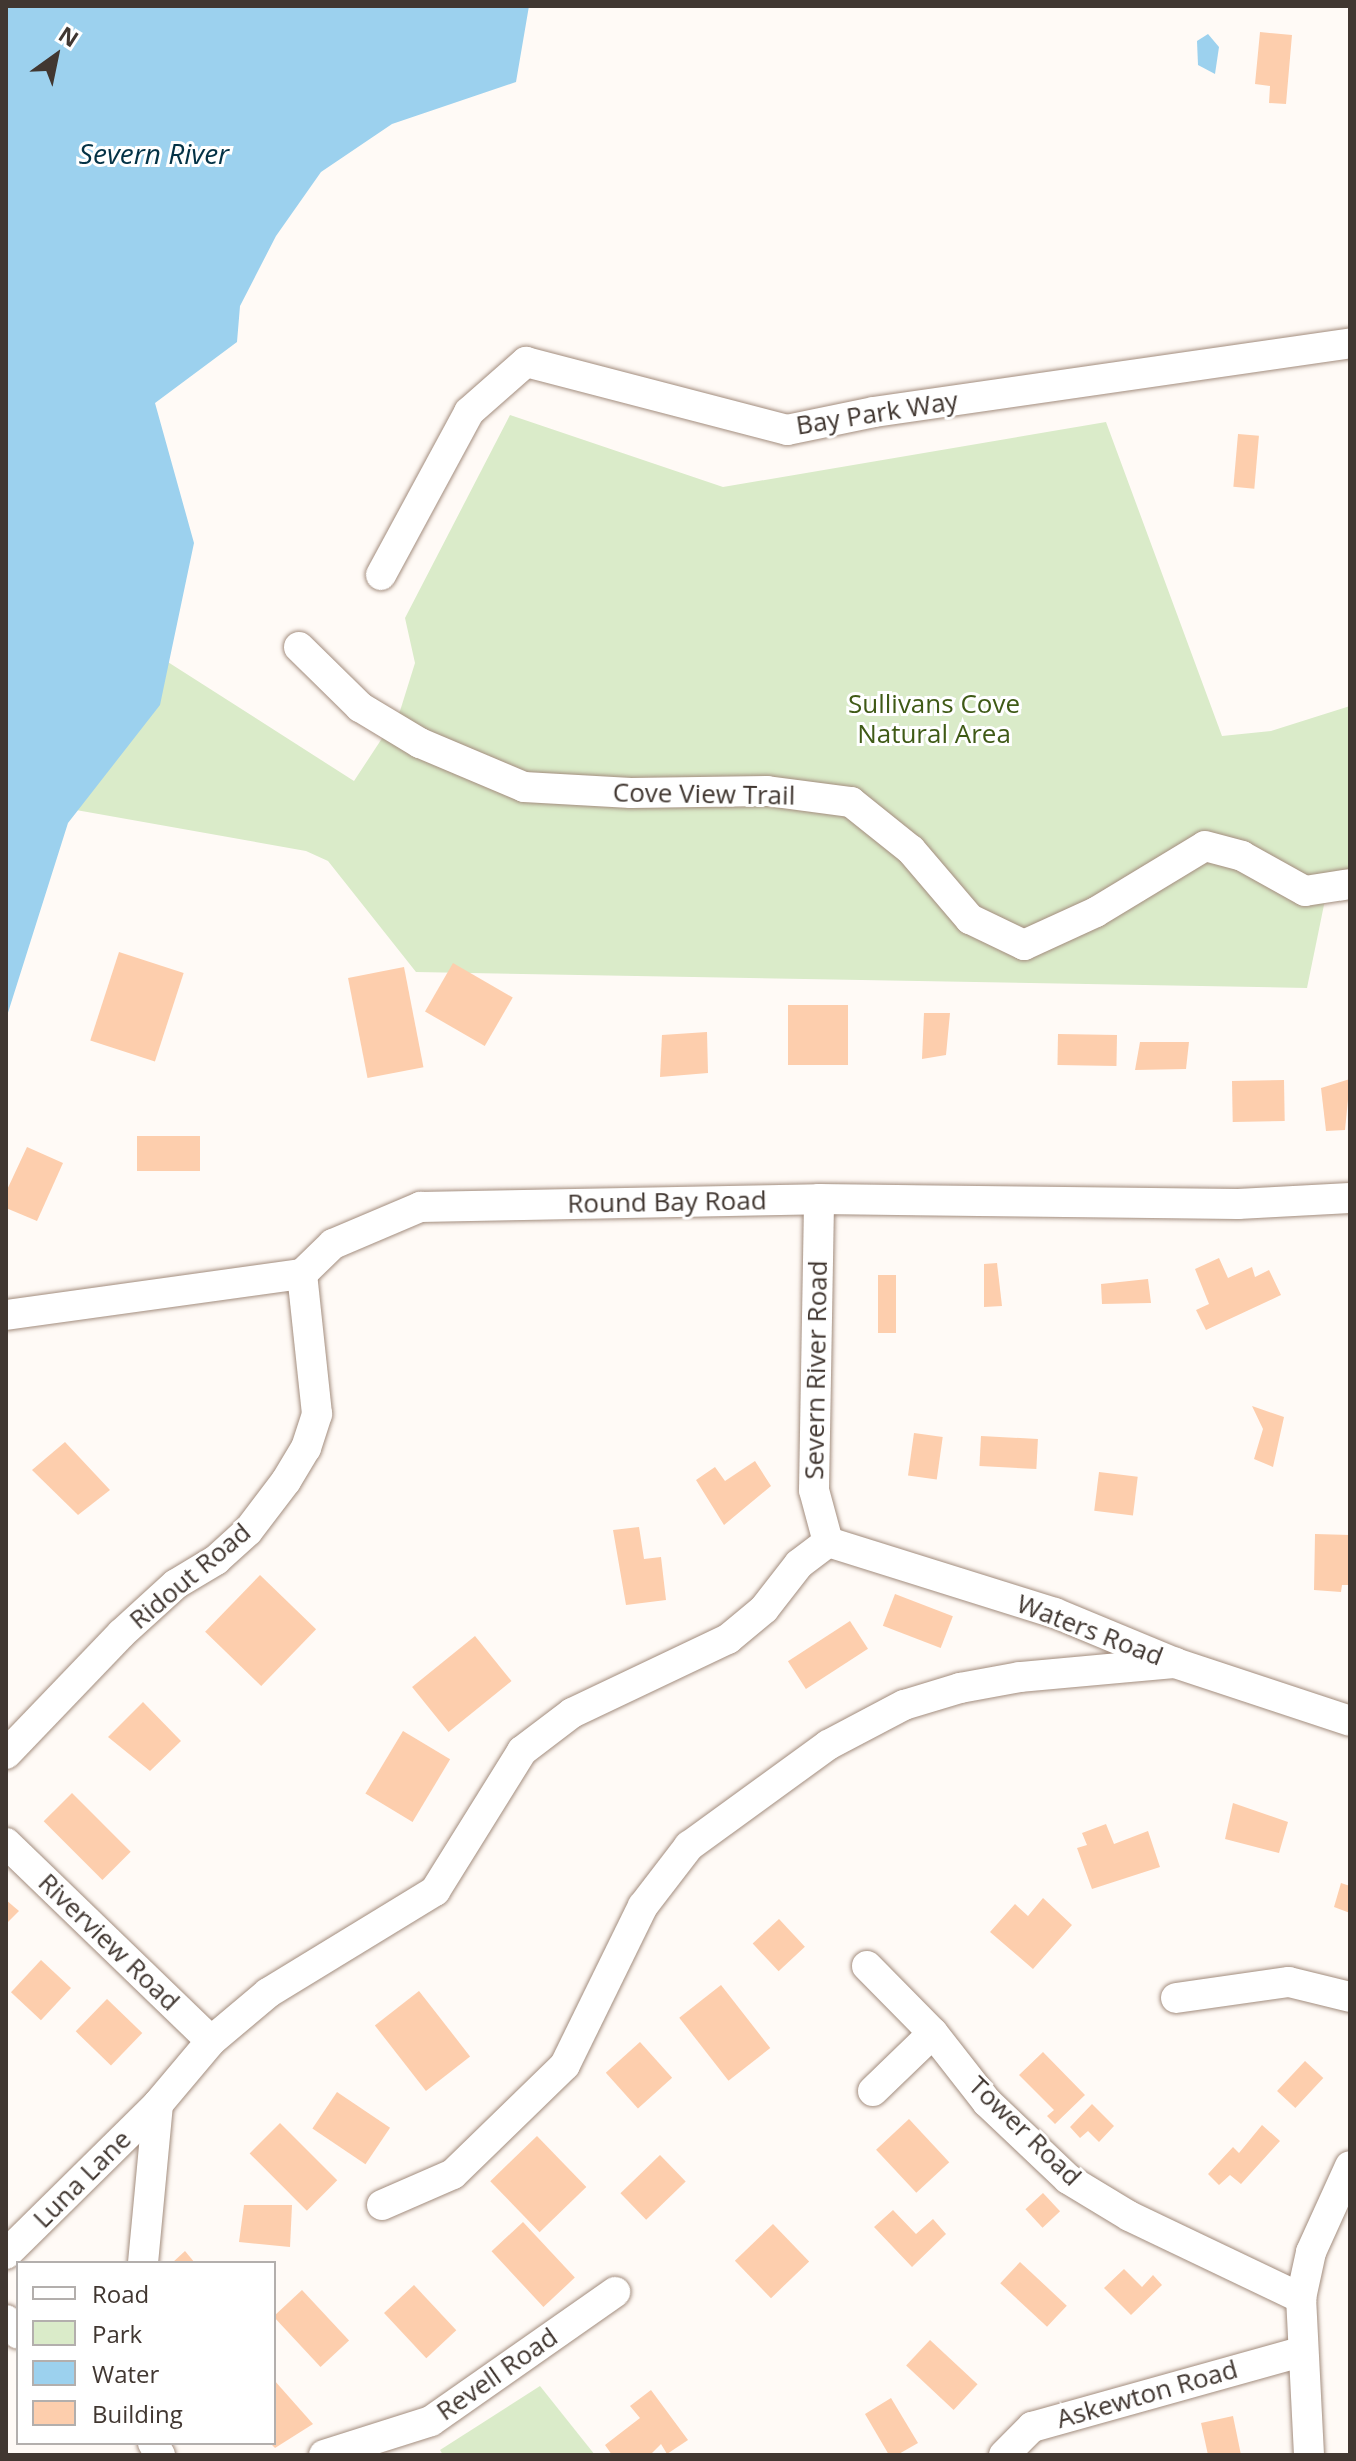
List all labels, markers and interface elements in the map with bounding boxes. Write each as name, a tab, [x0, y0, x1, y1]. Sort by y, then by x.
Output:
north arrow	[16, 16, 96, 96]
text: N	[53, 18, 85, 53]
water label: Severn River	[79, 136, 229, 170]
street label: Bay Park Way	[794, 385, 960, 441]
park label: Sullivans Cove Natural Area	[848, 688, 1020, 750]
street label: Cove View Trail	[613, 777, 795, 811]
street label: Round Bay Road	[567, 1185, 767, 1219]
street label: Severn River Road	[798, 1260, 834, 1480]
street label: Ridout Road	[123, 1516, 257, 1636]
street label: Waters Road	[1012, 1588, 1168, 1672]
street label: Riverview Road	[32, 1867, 186, 2017]
street label: Tower Road	[962, 2070, 1088, 2192]
street label: Luna Lane	[27, 2124, 137, 2234]
legend	[16, 2261, 276, 2445]
text: Road	[92, 2277, 149, 2310]
text: Park	[92, 2317, 142, 2350]
street label: Revell Road	[431, 2321, 563, 2427]
street label: Askewton Road	[1053, 2353, 1241, 2435]
text: Water	[92, 2357, 159, 2390]
text: Building	[92, 2397, 183, 2430]

